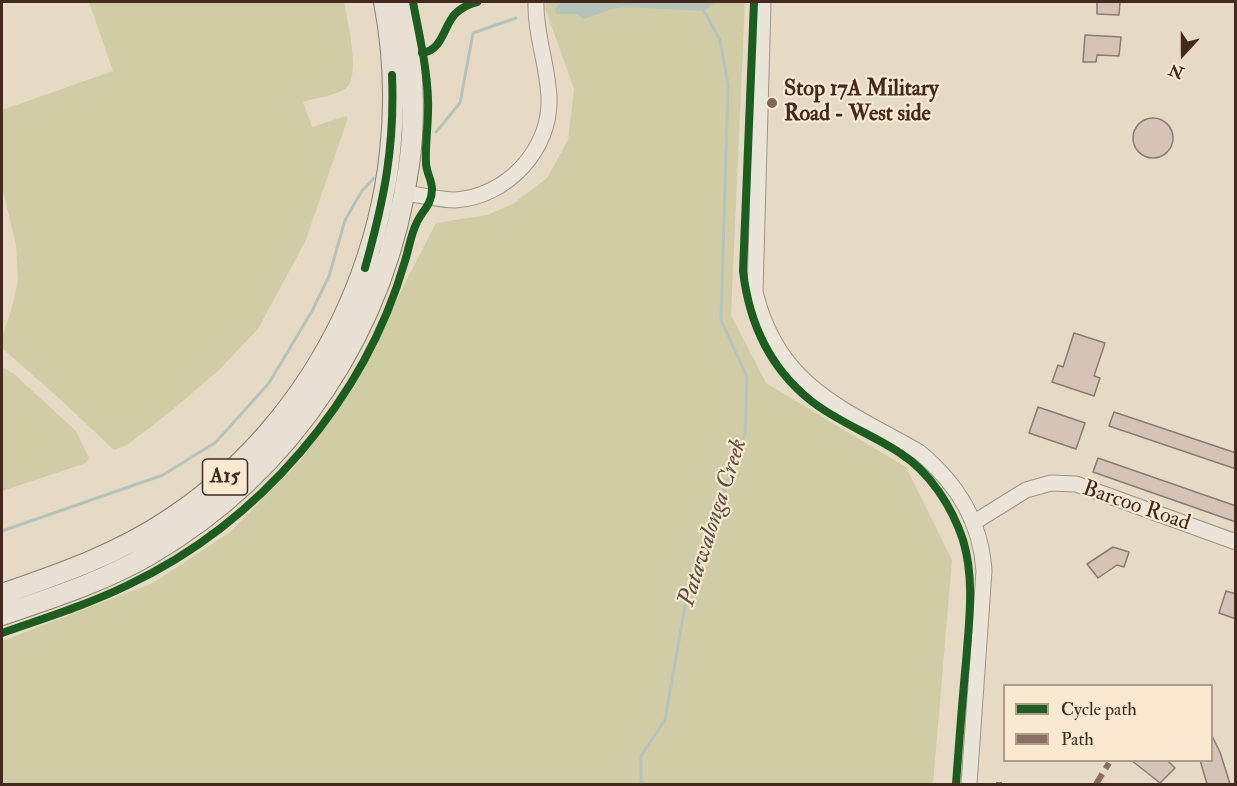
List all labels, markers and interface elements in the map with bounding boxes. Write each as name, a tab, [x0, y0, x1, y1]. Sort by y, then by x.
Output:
north arrow	[1153, 24, 1213, 84]
text: N	[1166, 59, 1187, 83]
place label: Stop 17A Military Road - West side	[784, 77, 939, 128]
marker: Stop 17A Military Road - West side	[765, 96, 779, 110]
water label: Patawalonga Creek	[673, 435, 755, 611]
road number: A15	[202, 459, 248, 495]
street label: Barcoo Road	[1079, 476, 1193, 538]
legend	[1003, 684, 1213, 762]
text: Cycle path	[1061, 698, 1137, 721]
text: Path	[1061, 728, 1094, 751]

